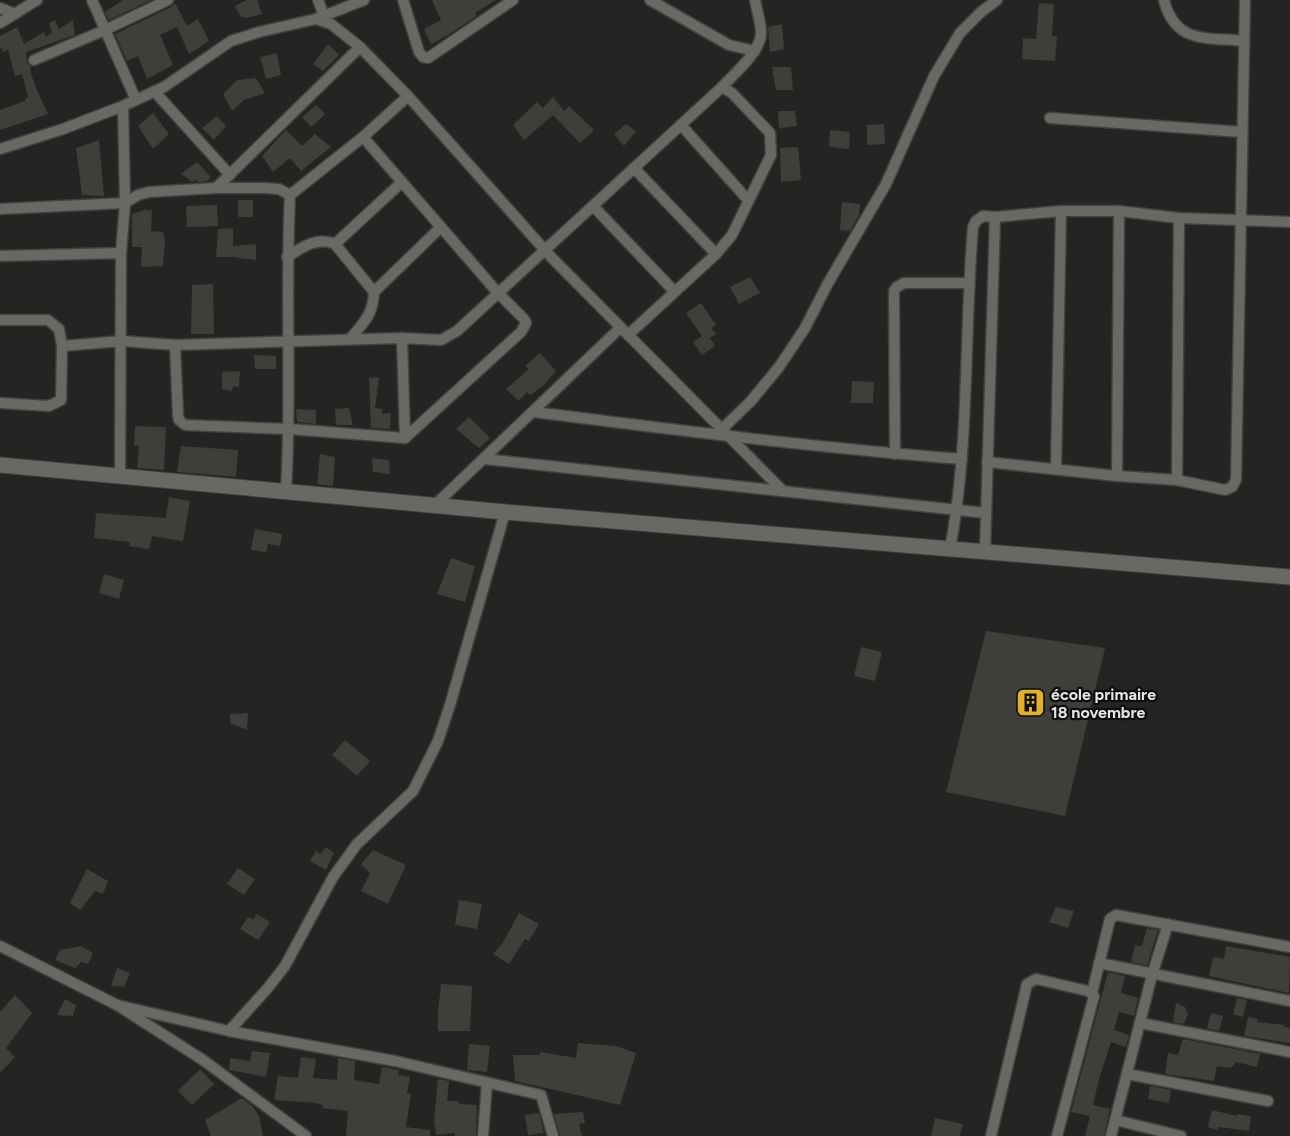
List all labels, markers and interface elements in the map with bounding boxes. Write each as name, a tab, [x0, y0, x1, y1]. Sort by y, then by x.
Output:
place label: école primaire 18 novembre	[1051, 685, 1156, 722]
building icon: école primaire 18 novembre	[1014, 687, 1046, 719]

